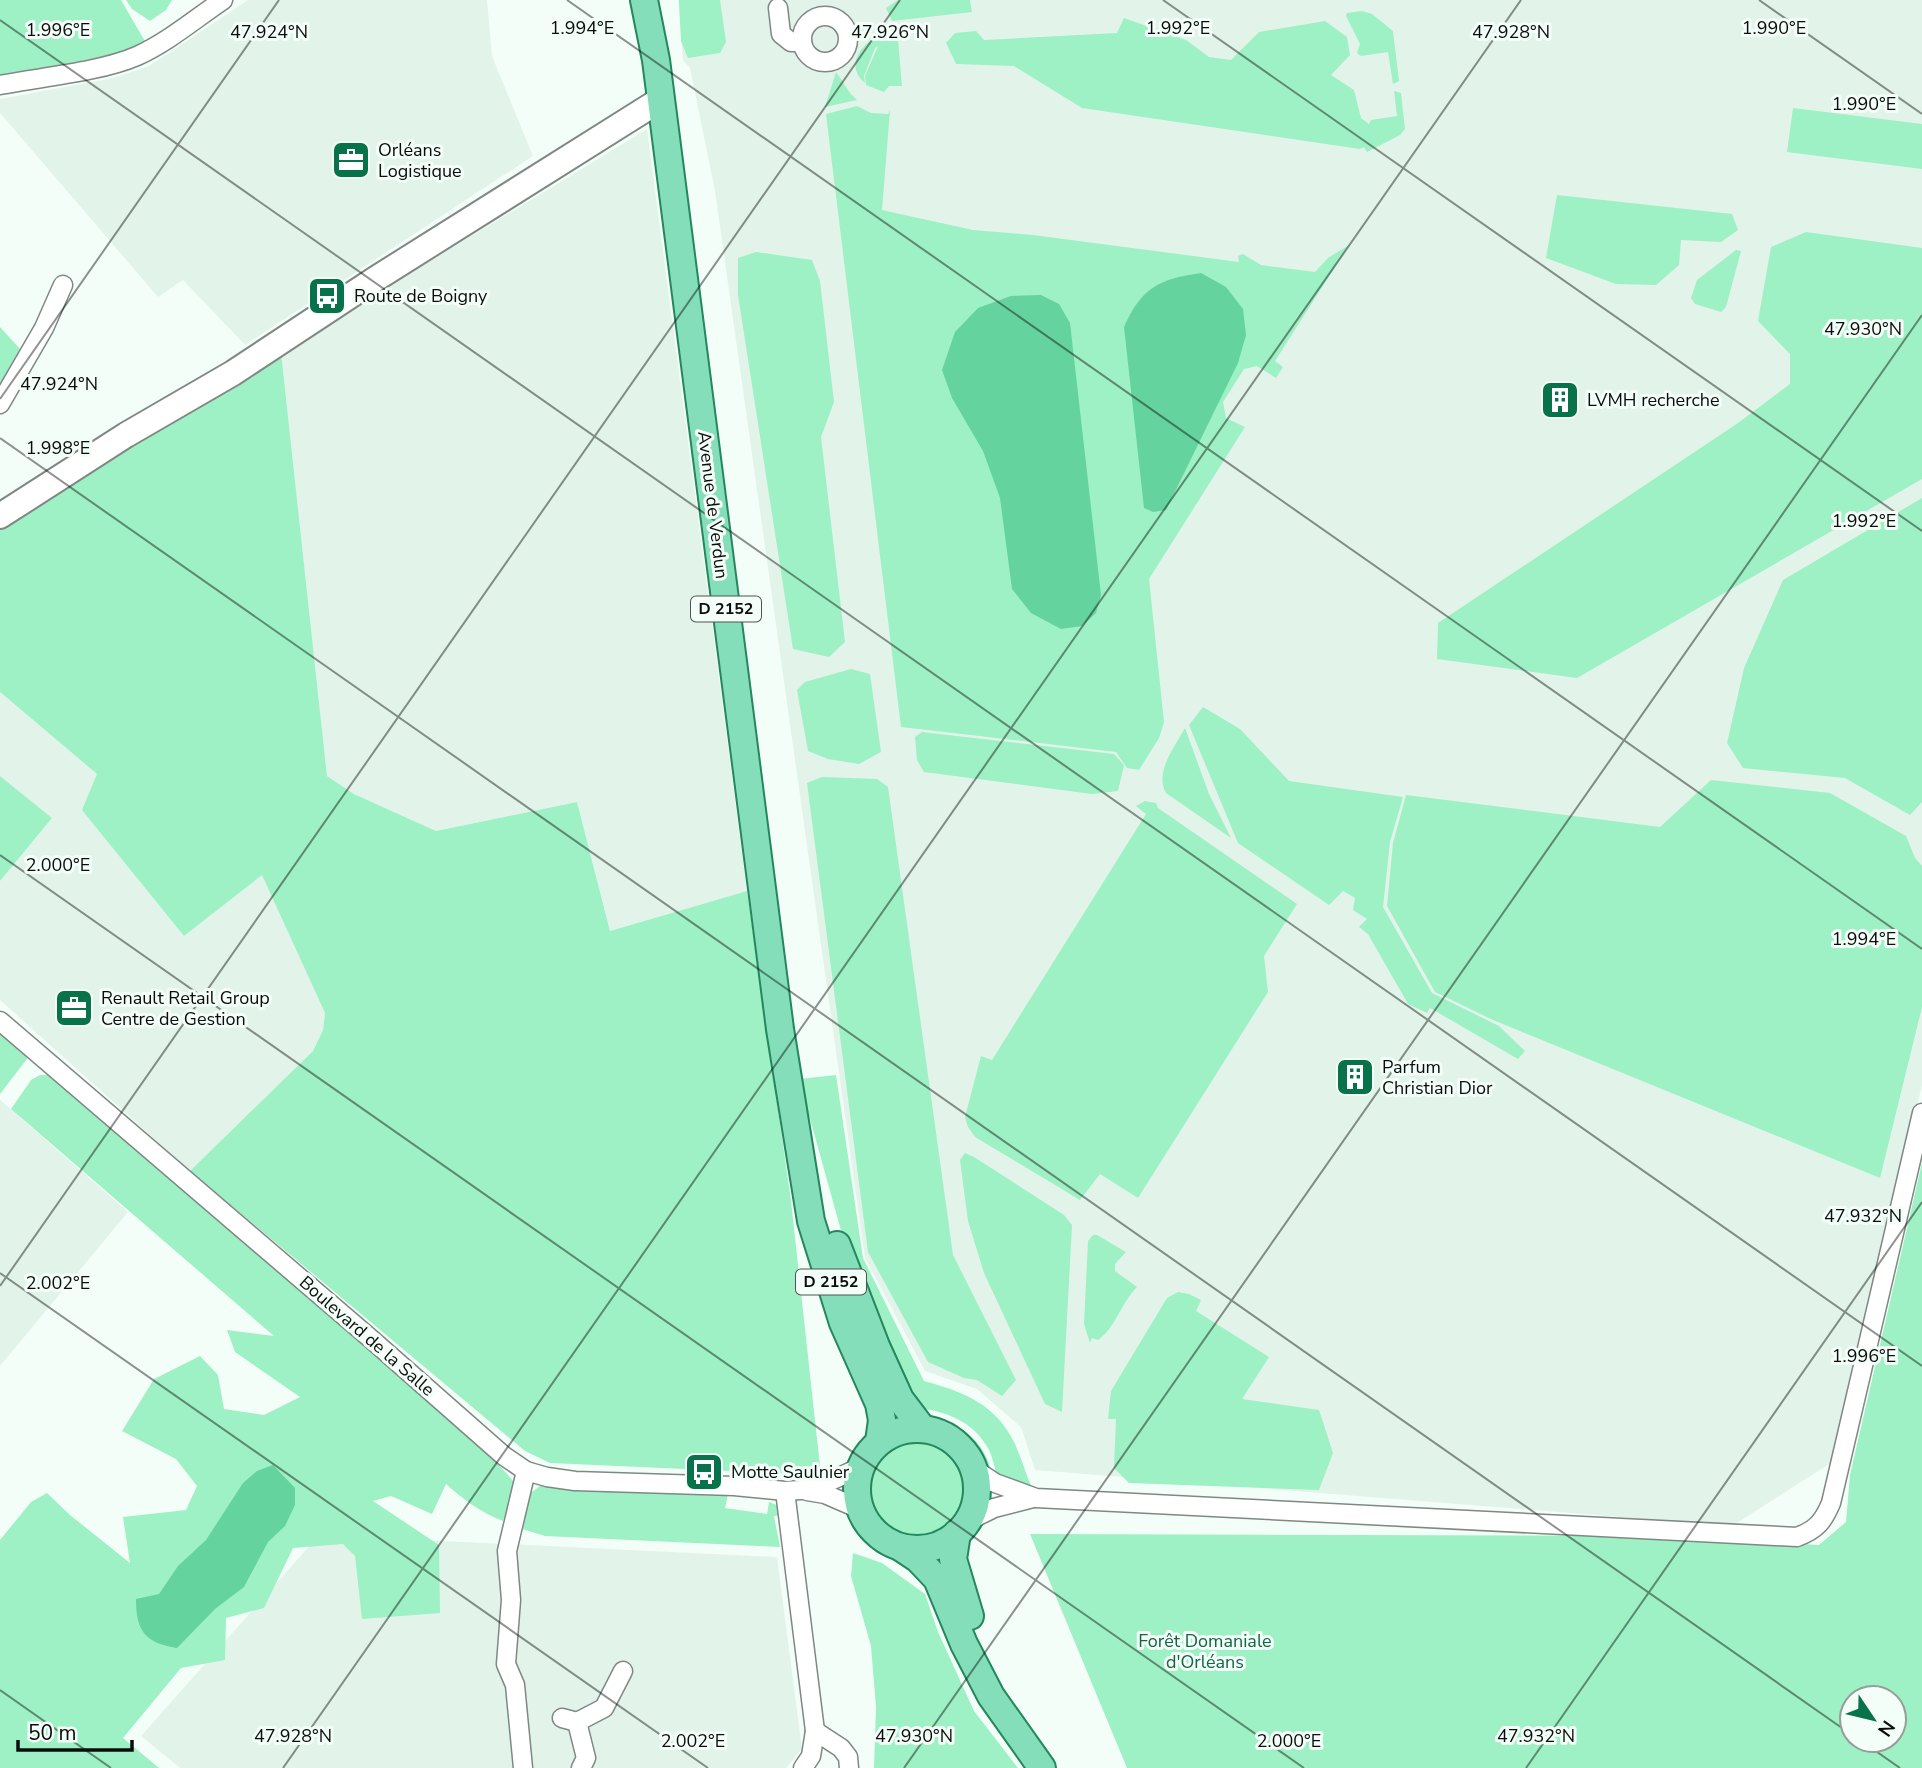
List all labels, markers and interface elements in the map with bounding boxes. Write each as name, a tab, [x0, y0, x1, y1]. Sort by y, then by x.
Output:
text: 1.994°E	[550, 16, 614, 40]
text: 1.992°E	[1146, 16, 1210, 40]
text: 1.990°E	[1742, 16, 1806, 40]
text: 1.996°E	[26, 18, 90, 42]
text: 47.924°N	[230, 20, 308, 44]
text: 47.926°N	[851, 20, 929, 44]
text: 47.928°N	[1472, 20, 1550, 44]
text: 1.990°E	[1832, 92, 1896, 116]
place label: Orléans Logistique	[378, 138, 462, 183]
office icon: Orléans Logistique	[330, 139, 372, 181]
bus stop icon: Route de Boigny	[306, 275, 348, 317]
place label: Route de Boigny	[354, 284, 488, 308]
text: 47.930°N	[1824, 317, 1902, 341]
text: 47.924°N	[20, 372, 98, 396]
building icon: LVMH recherche	[1539, 379, 1581, 421]
place label: LVMH recherche	[1587, 388, 1720, 412]
street label: Avenue de Verdun	[692, 430, 734, 580]
text: 1.998°E	[26, 436, 90, 460]
text: 1.992°E	[1832, 509, 1896, 533]
road number: D 2152	[691, 596, 761, 622]
text: 2.000°E	[26, 853, 90, 877]
text: 1.994°E	[1832, 927, 1896, 951]
place label: Renault Retail Group Centre de Gestion	[101, 986, 270, 1031]
office icon: Renault Retail Group Centre de Gestion	[53, 987, 95, 1029]
place label: Parfum Christian Dior	[1382, 1055, 1493, 1100]
building icon: Parfum Christian Dior	[1334, 1056, 1376, 1098]
text: 47.932°N	[1824, 1204, 1902, 1228]
road number: D 2152	[796, 1270, 866, 1294]
text: 2.002°E	[26, 1271, 90, 1295]
street label: Boulevard de la Salle	[294, 1271, 440, 1401]
text: 1.996°E	[1832, 1344, 1896, 1368]
bus stop icon: Motte Saulnier	[683, 1451, 725, 1493]
place label: Motte Saulnier	[731, 1460, 850, 1484]
park label: Forêt Domaniale d'Orléans	[1138, 1629, 1272, 1674]
north arrow	[1838, 1684, 1908, 1754]
scale bar	[18, 1708, 131, 1752]
text: N	[1871, 1715, 1901, 1741]
text: 50 m	[28, 1719, 77, 1747]
text: 47.928°N	[254, 1724, 332, 1748]
text: 47.930°N	[875, 1724, 953, 1748]
text: 47.932°N	[1497, 1724, 1575, 1748]
text: 2.002°E	[661, 1729, 725, 1753]
text: 2.000°E	[1257, 1729, 1321, 1753]

